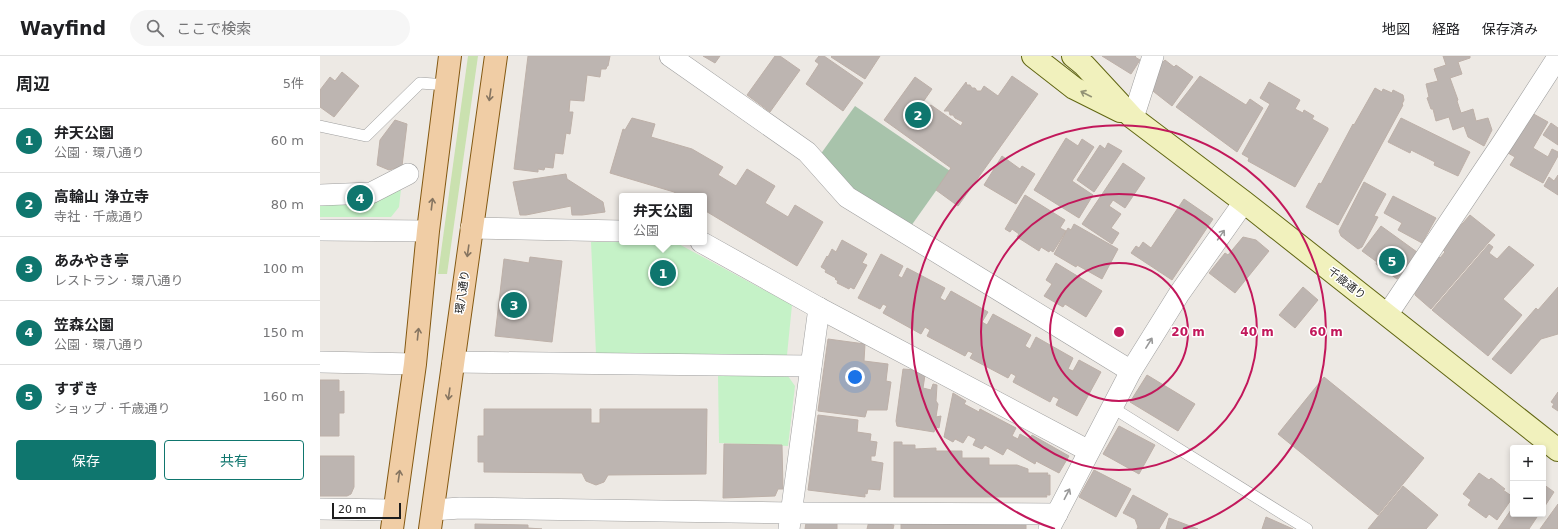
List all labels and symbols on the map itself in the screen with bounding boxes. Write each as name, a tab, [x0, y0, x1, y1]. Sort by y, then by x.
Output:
one-way arrow	[486, 88, 494, 101]
one-way arrow	[1080, 90, 1092, 97]
pin: 2	[905, 100, 931, 130]
pin: 4	[347, 183, 373, 213]
one-way arrow	[428, 198, 435, 211]
one-way arrow	[1217, 230, 1225, 241]
one-way arrow	[464, 244, 472, 257]
pin: 5	[1379, 246, 1405, 276]
pin: 1	[650, 258, 676, 288]
street label: 千歳通り	[1325, 265, 1368, 302]
street label: 環八通り	[453, 269, 472, 315]
pin: 3	[501, 290, 527, 320]
centre of rings	[1112, 325, 1126, 339]
text: 20 m	[1171, 325, 1205, 339]
text: 40 m	[1240, 325, 1274, 339]
text: 60 m	[1309, 325, 1343, 339]
one-way arrow	[414, 328, 422, 341]
one-way arrow	[1145, 337, 1153, 349]
your location	[845, 367, 865, 387]
one-way arrow	[445, 387, 453, 400]
one-way arrow	[395, 470, 403, 483]
one-way arrow	[1064, 489, 1071, 501]
scale bar	[332, 501, 401, 520]

